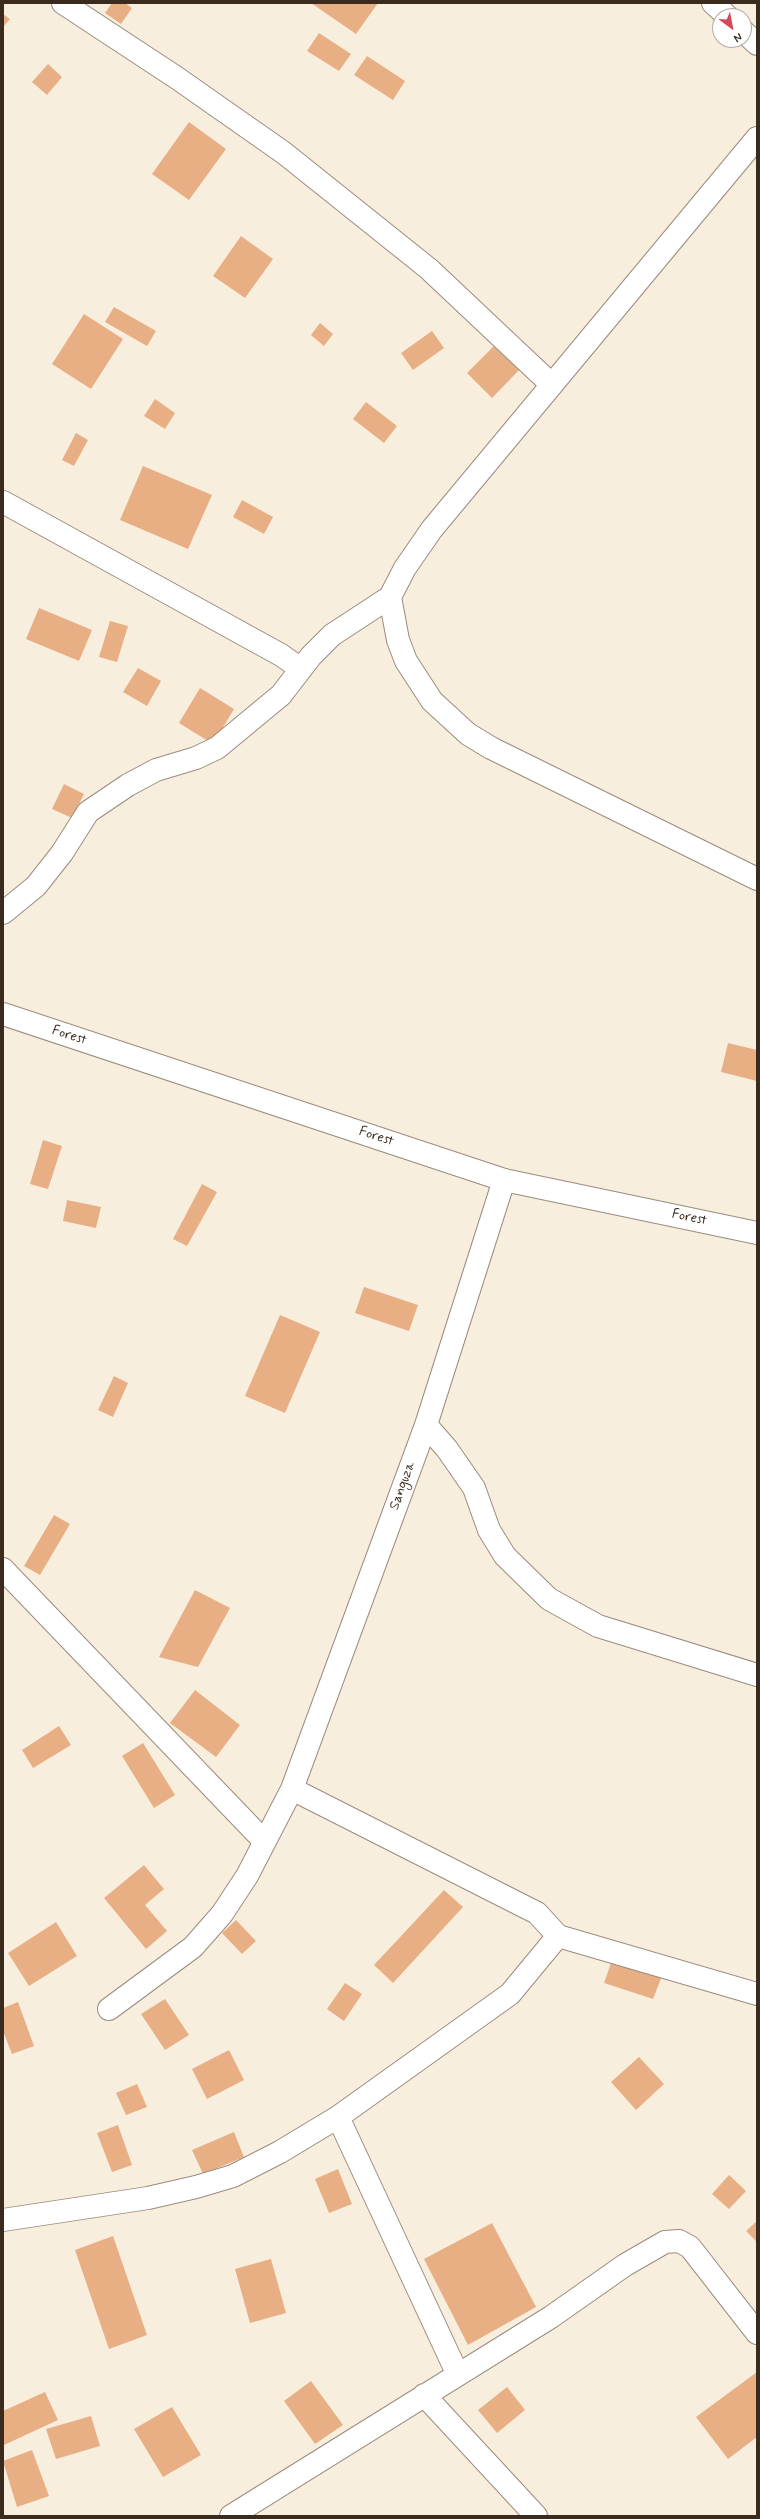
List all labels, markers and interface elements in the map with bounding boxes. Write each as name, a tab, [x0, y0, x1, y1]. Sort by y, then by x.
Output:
north arrow	[712, 8, 752, 48]
text: N	[731, 29, 745, 45]
street label: Forest	[50, 1023, 88, 1049]
street label: Forest	[357, 1124, 395, 1150]
street label: Forest	[670, 1206, 708, 1230]
street label: Sanguza	[387, 1460, 419, 1512]

